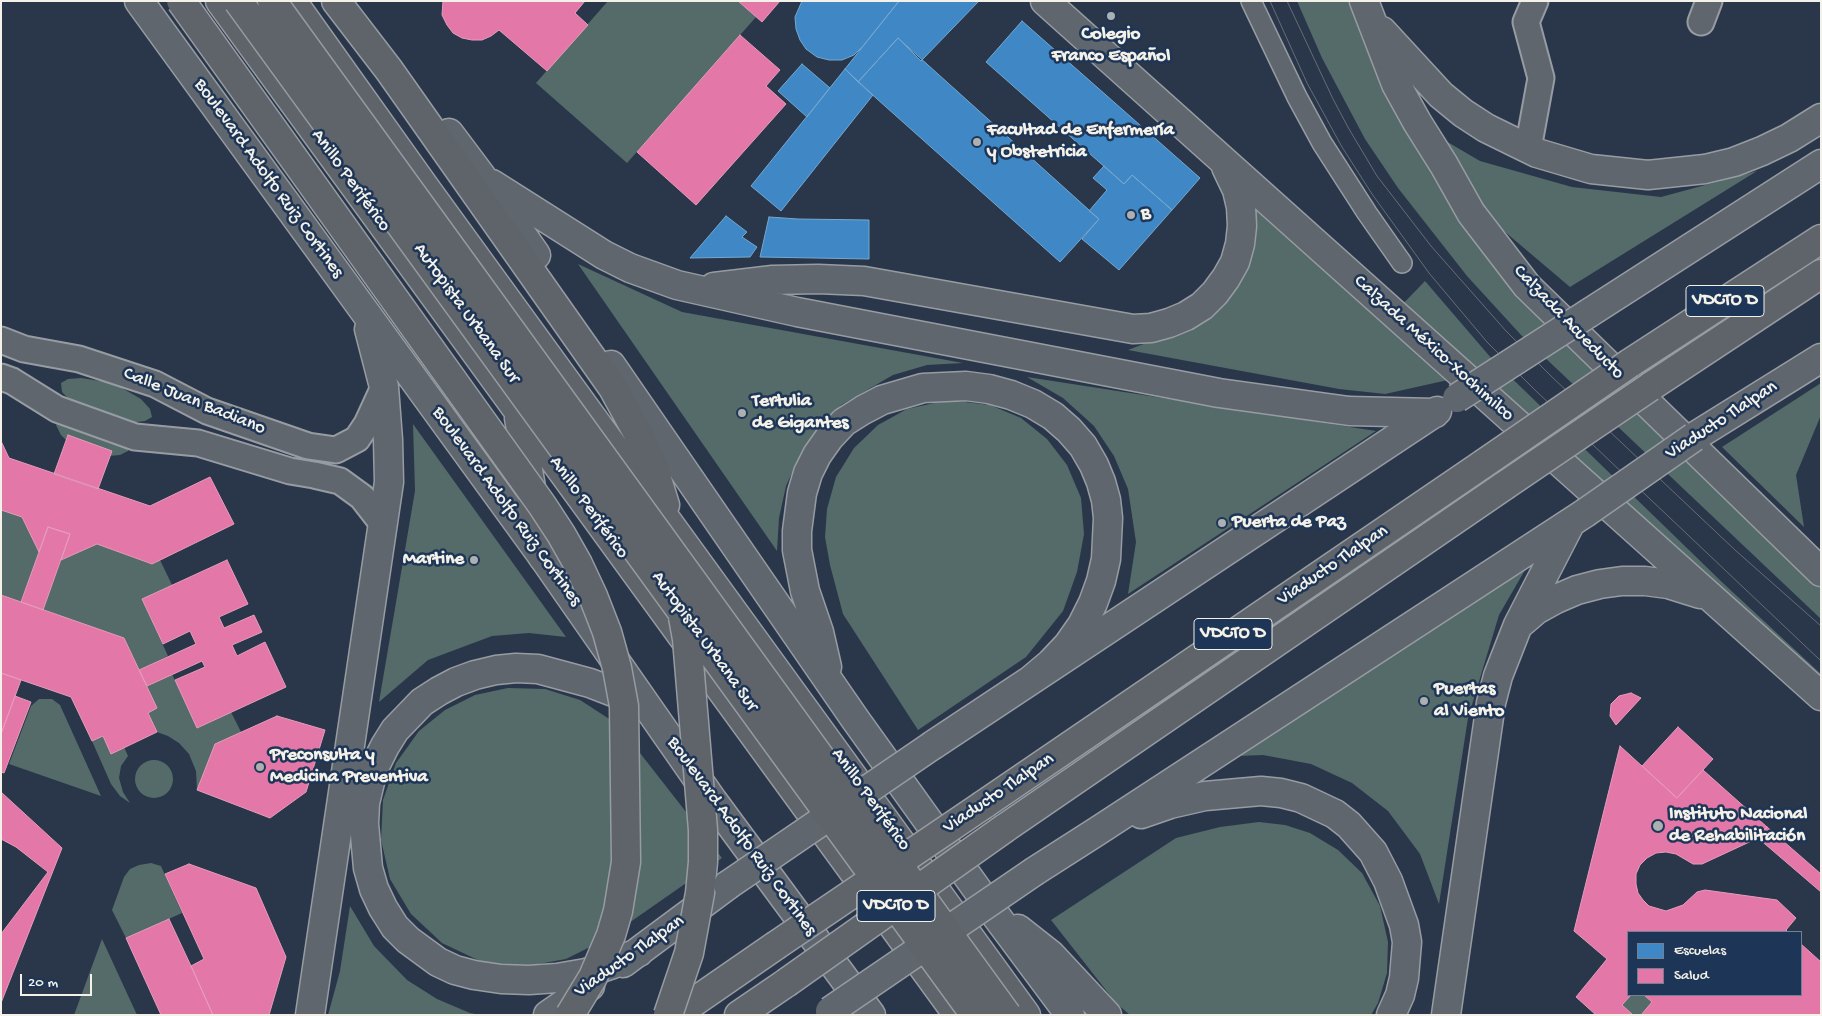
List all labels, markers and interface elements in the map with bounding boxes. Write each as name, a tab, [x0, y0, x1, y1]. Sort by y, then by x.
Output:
marker: Colegio Franco Español	[1105, 10, 1117, 22]
place label: Colegio Franco Español	[1052, 24, 1170, 68]
street label: Boulevard Adolfo Ruiz Cortines	[188, 75, 348, 283]
place label: Facultad de Enfermería y Obstetricia	[987, 120, 1174, 164]
street label: Anillo Periférico	[305, 125, 395, 237]
marker: Facultad de Enfermería y Obstetricia	[971, 136, 983, 148]
place label: B	[1141, 204, 1151, 226]
marker: B	[1125, 209, 1137, 221]
street label: Autopista Urbana Sur	[407, 239, 525, 389]
street label: Calzada Acueducto	[1507, 261, 1629, 385]
street label: Calzada México-Xochimilco	[1348, 271, 1518, 427]
road number: VDCTO D	[1686, 286, 1764, 316]
street label: Calle Juan Badiano	[119, 363, 269, 441]
street label: Viaducto Tlalpan	[1662, 376, 1782, 466]
place label: Tertulia de Gigantes	[752, 391, 848, 435]
street label: Boulevard Adolfo Ruiz Cortines	[426, 403, 586, 611]
marker: Tertulia de Gigantes	[736, 407, 748, 419]
street label: Anillo Periférico	[543, 452, 633, 564]
place label: Puerta de Paz	[1232, 512, 1346, 534]
marker: Puerta de Paz	[1216, 517, 1228, 529]
street label: Viaducto Tlalpan	[1273, 520, 1393, 612]
place label: Martine	[403, 549, 464, 571]
marker: Martine	[468, 554, 480, 566]
street label: Autopista Urbana Sur	[645, 567, 763, 717]
road number: VDCTO D	[1194, 618, 1272, 650]
place label: Puertas al Viento	[1434, 679, 1504, 723]
marker: Puertas al Viento	[1418, 695, 1430, 707]
street label: Boulevard Adolfo Ruiz Cortines	[661, 733, 821, 941]
street label: Anillo Periférico	[825, 744, 915, 856]
place label: Preconsulta y Medicina Preventiva	[270, 745, 428, 789]
street label: Viaducto Tlalpan	[939, 748, 1059, 840]
marker: Preconsulta y Medicina Preventiva	[254, 761, 266, 773]
place label: Instituto Nacional de Rehabilitación	[1669, 804, 1807, 848]
marker: Instituto Nacional de Rehabilitación	[1651, 819, 1665, 833]
road number: VDCTO D	[857, 890, 935, 921]
street label: Viaducto Tlalpan	[571, 911, 689, 1003]
legend	[1627, 931, 1802, 996]
text: Escuelas	[1674, 942, 1726, 960]
scale bar	[22, 964, 95, 996]
text: Salud	[1674, 967, 1708, 985]
text: 20 m	[28, 974, 58, 992]

